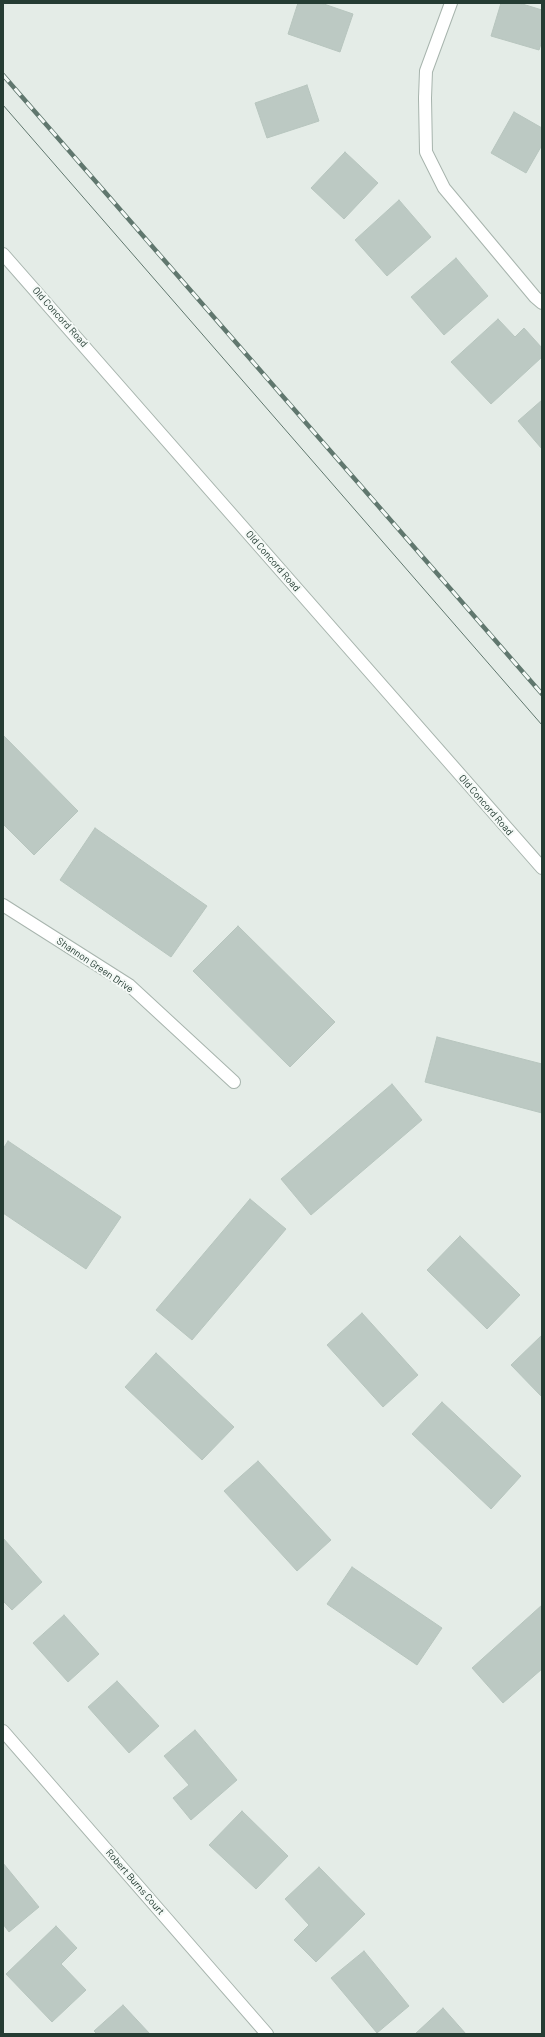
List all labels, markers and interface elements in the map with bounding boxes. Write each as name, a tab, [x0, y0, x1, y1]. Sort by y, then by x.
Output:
street label: Old Concord Road	[30, 285, 90, 349]
street label: Old Concord Road	[243, 528, 303, 594]
street label: Old Concord Road	[456, 772, 516, 838]
street label: Shannon Green Drive	[54, 935, 136, 995]
street label: Robert Burns Court	[103, 1847, 167, 1917]

